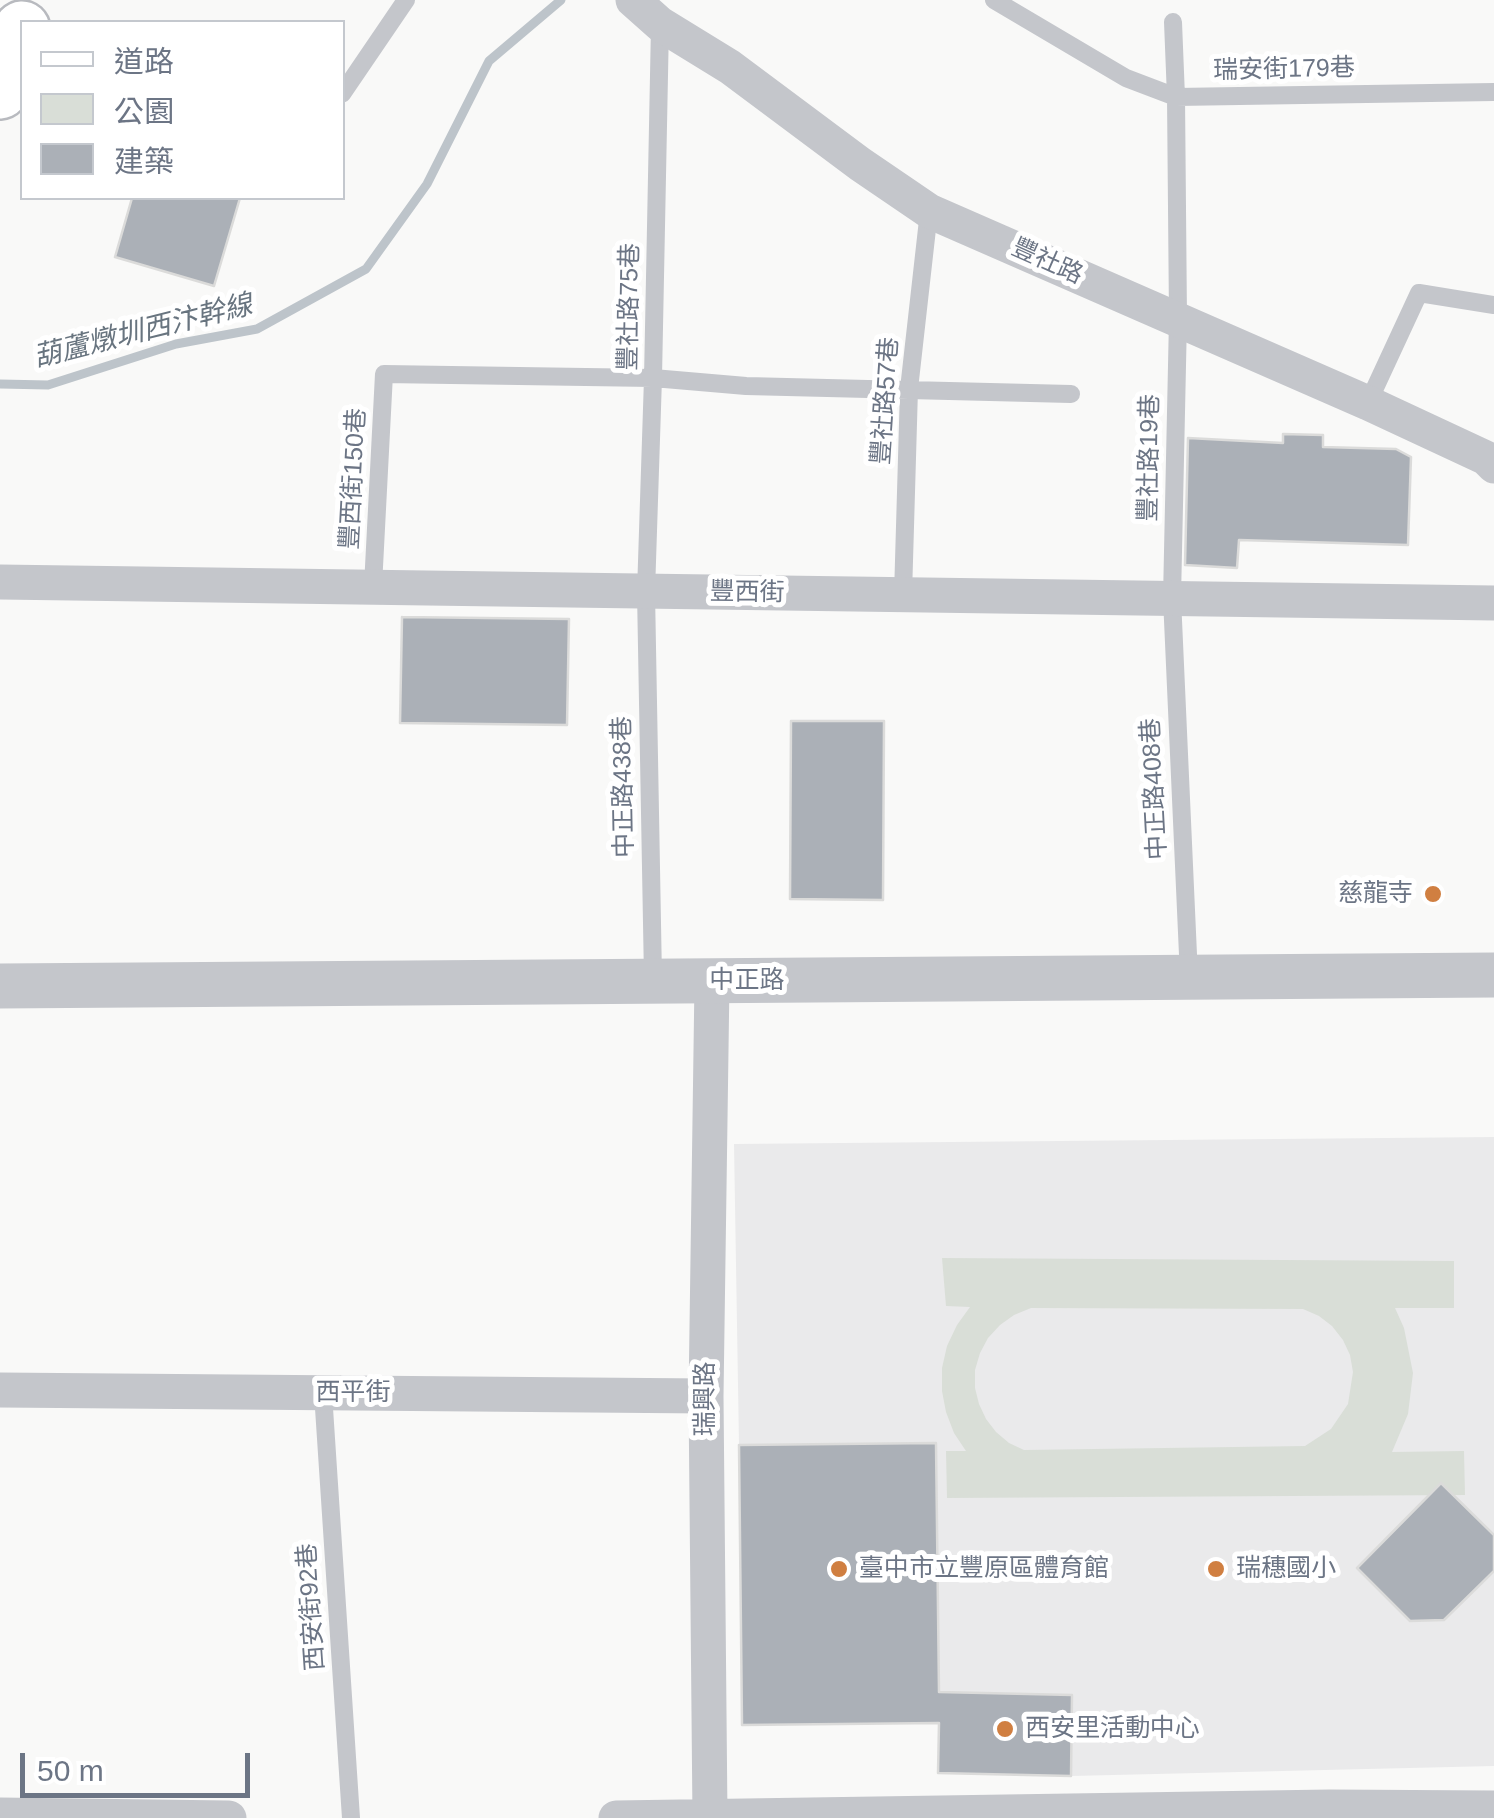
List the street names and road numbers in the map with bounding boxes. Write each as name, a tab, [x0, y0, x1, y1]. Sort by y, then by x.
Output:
street label: 瑞安街179巷	[1213, 54, 1355, 86]
street label: 豐社路	[1007, 233, 1087, 291]
street label: 豐社路75巷	[614, 243, 646, 371]
street label: 豐社路57巷	[867, 336, 905, 466]
street label: 豐社路19巷	[1134, 394, 1166, 522]
street label: 豐西街150巷	[335, 407, 373, 551]
street label: 豐西街	[709, 577, 785, 609]
street label: 中正路438巷	[608, 716, 640, 858]
street label: 中正路408巷	[1136, 717, 1174, 861]
street label: 中正路	[710, 966, 784, 996]
street label: 瑞興路	[691, 1362, 721, 1436]
street label: 西平街	[316, 1378, 390, 1408]
street label: 西安街92巷	[293, 1542, 331, 1672]

